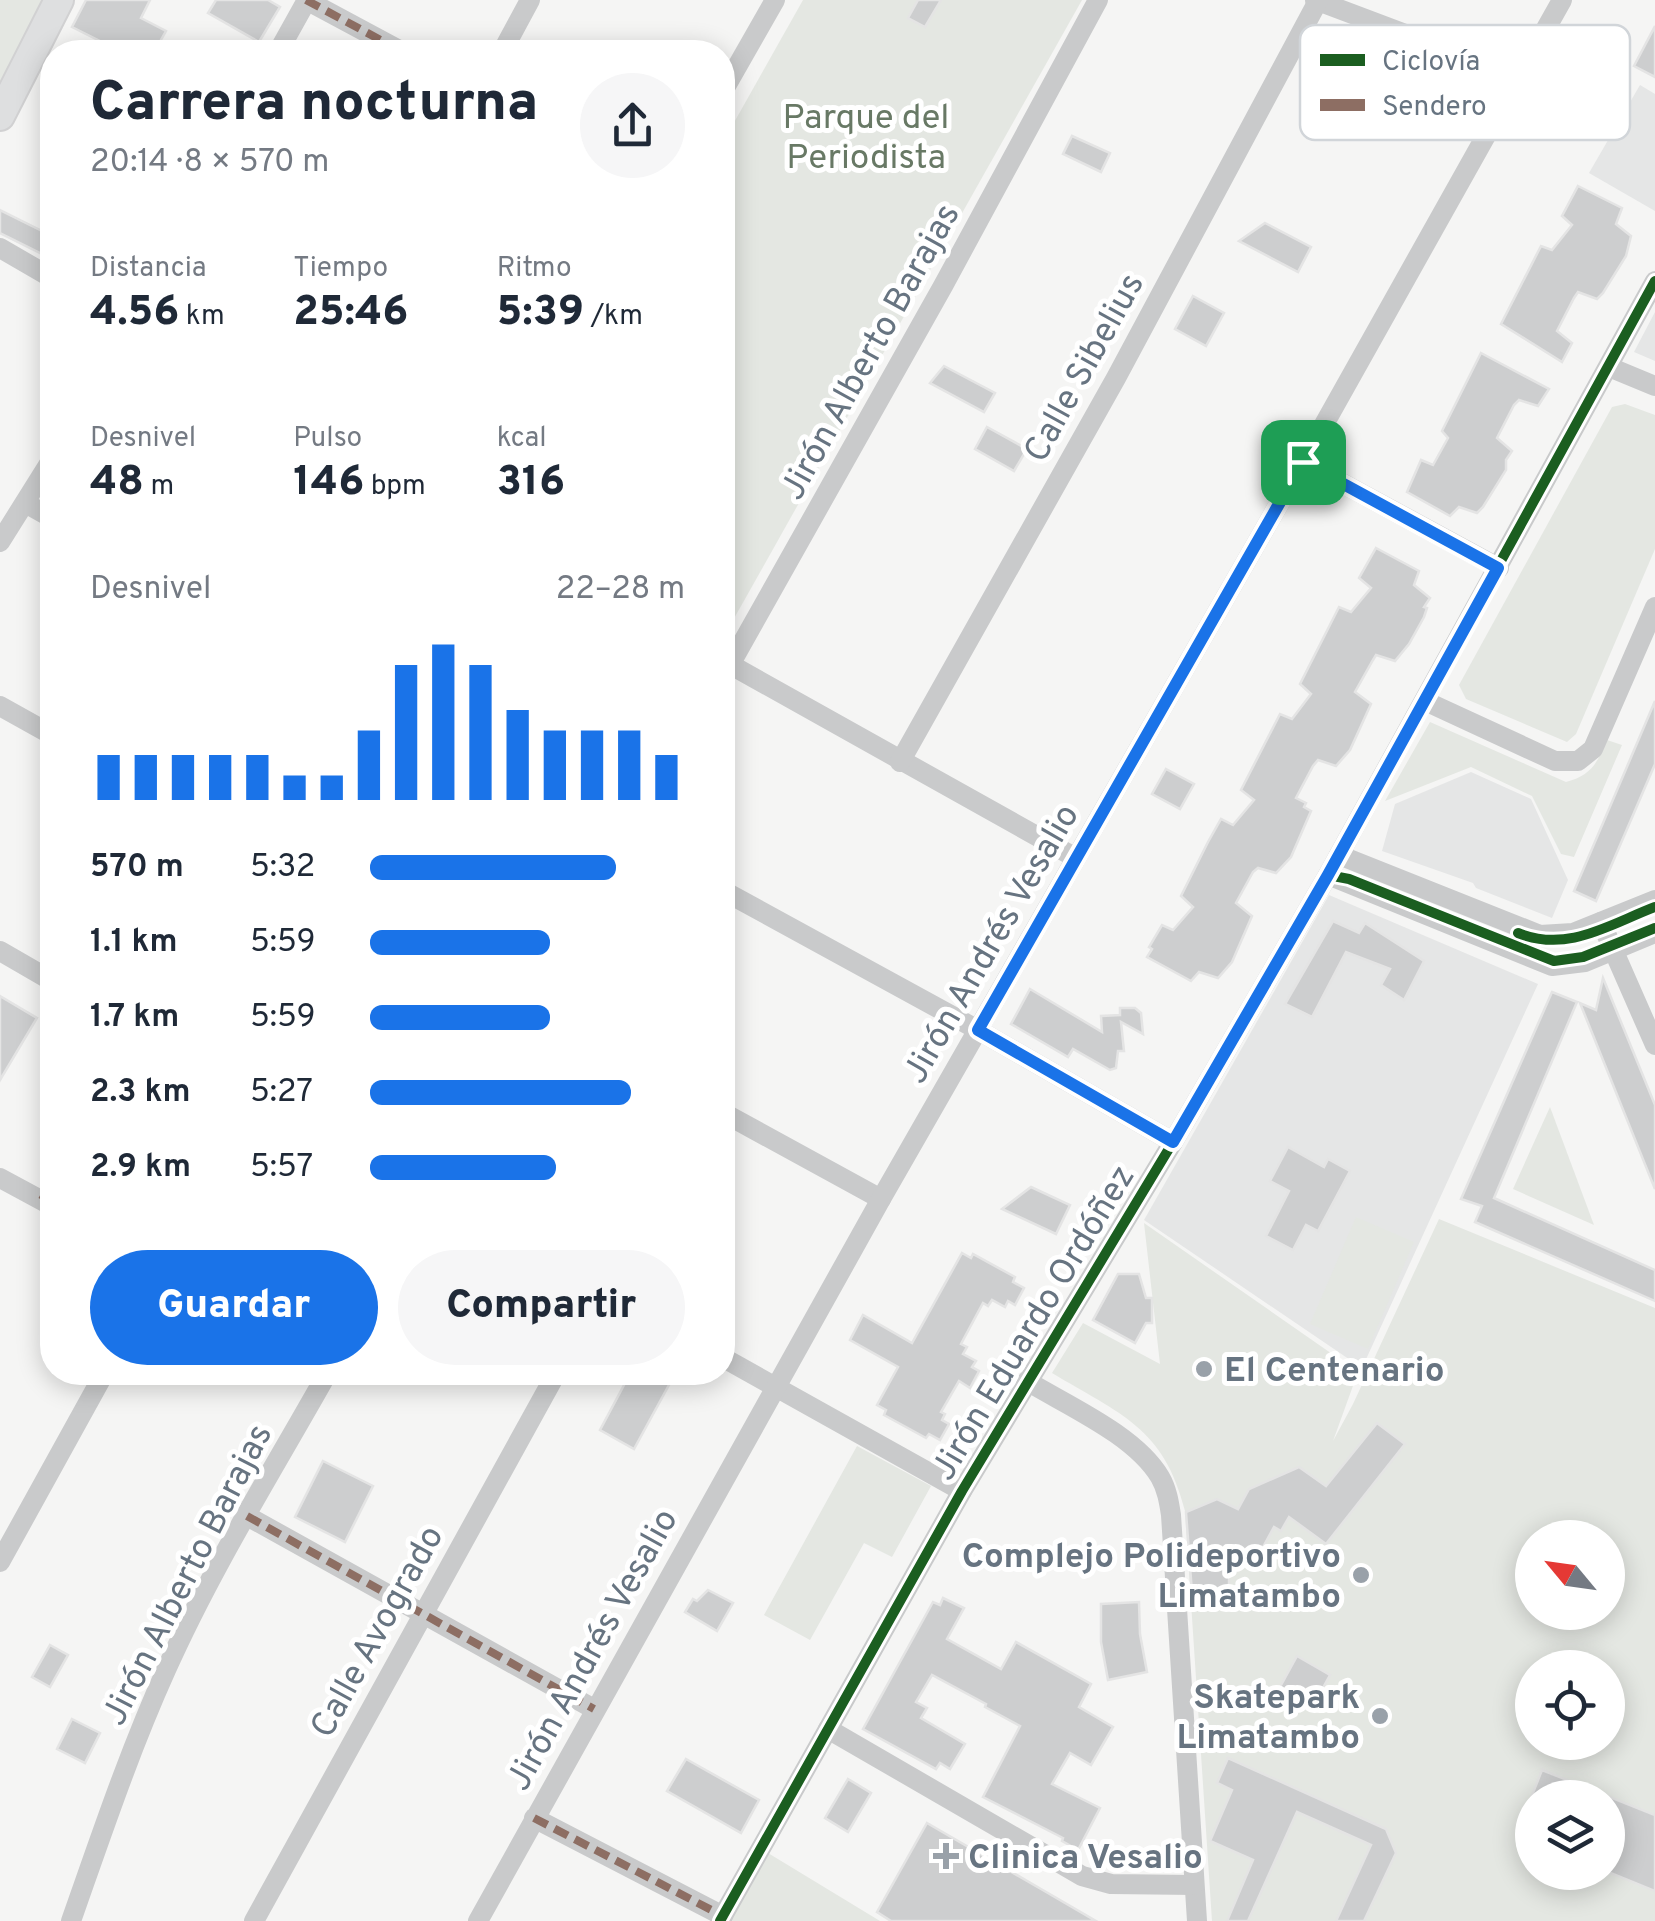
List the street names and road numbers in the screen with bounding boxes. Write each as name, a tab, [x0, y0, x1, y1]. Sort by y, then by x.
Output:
street label: Jirón Alberto Barajas	[772, 197, 971, 508]
street label: Calle Sibelius	[1016, 266, 1156, 471]
street label: Jirón Andrés Vesalio	[895, 797, 1090, 1092]
street label: Jirón Eduardo Ordóñez	[923, 1158, 1146, 1489]
street label: Jirón Alberto Barajas	[94, 1417, 284, 1733]
street label: Jirón Andrés Vesalio	[498, 1502, 689, 1799]
street label: Calle Avogrado	[302, 1519, 455, 1746]

